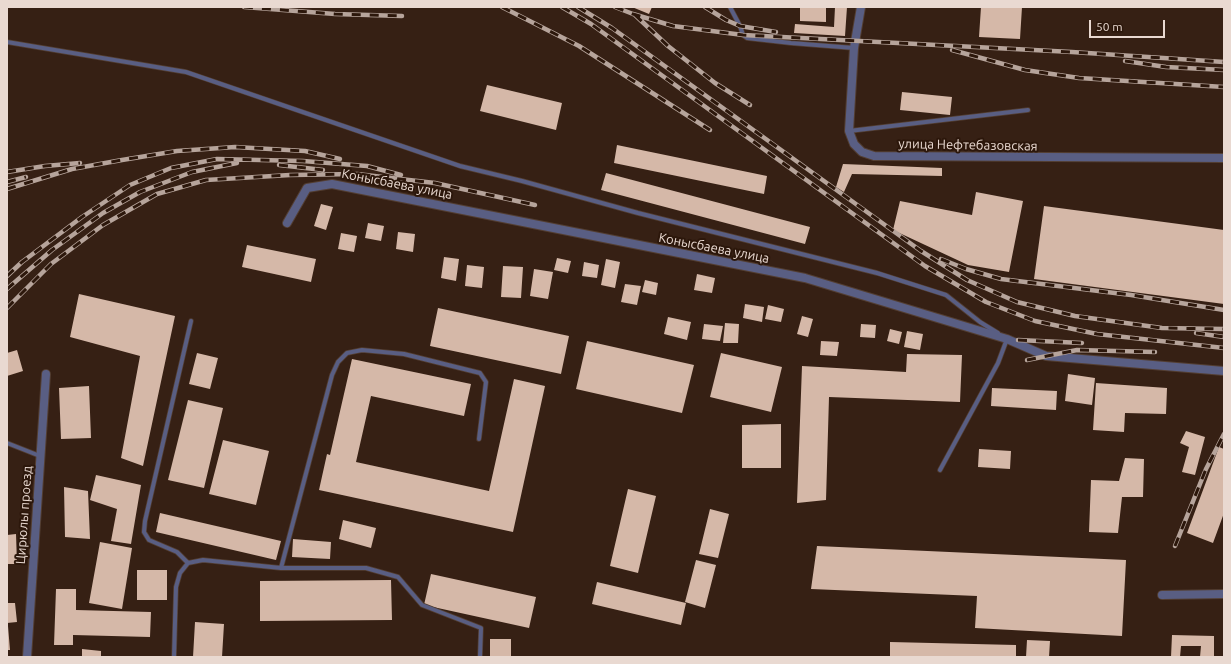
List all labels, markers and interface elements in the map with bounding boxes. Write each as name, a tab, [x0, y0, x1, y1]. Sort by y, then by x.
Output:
scale bar	[1091, 12, 1167, 38]
text: 50 m	[1096, 20, 1123, 33]
street label: улица Нефтебазовская	[898, 136, 1038, 154]
street label: Конысбаева улица	[340, 166, 454, 202]
street label: Конысбаева улица	[657, 230, 771, 266]
street label: Цирюлы проезд	[13, 465, 35, 565]

